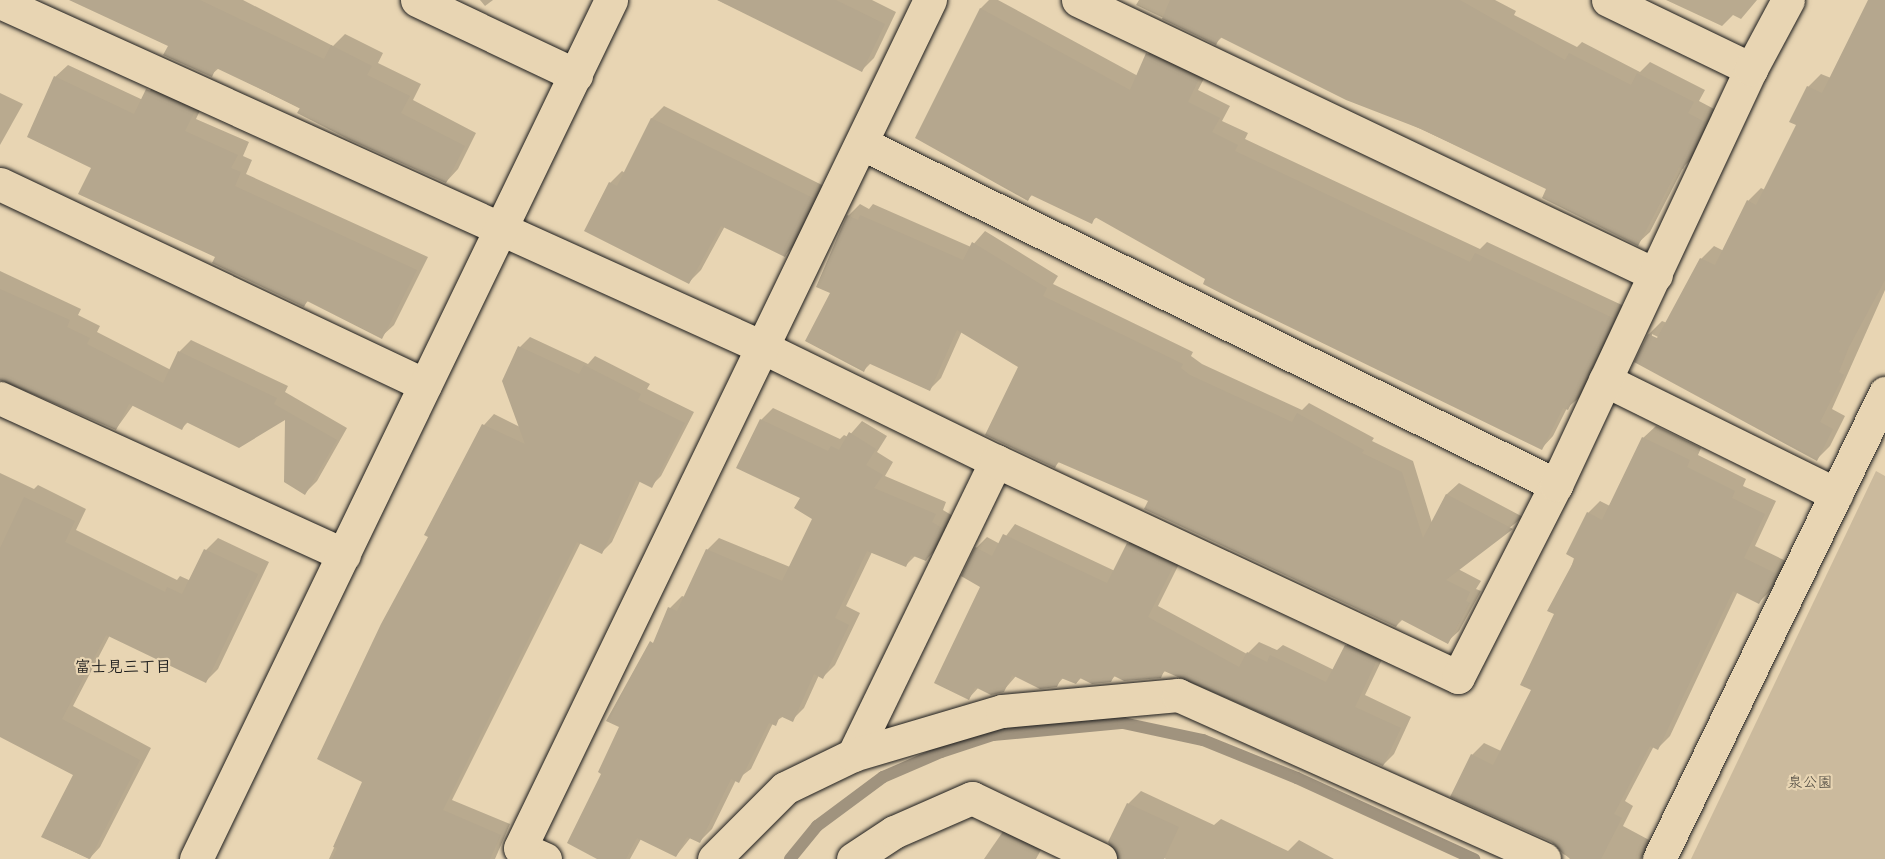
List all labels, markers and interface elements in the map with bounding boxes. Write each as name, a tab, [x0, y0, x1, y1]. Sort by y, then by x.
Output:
district label: 富士見三丁目	[75, 658, 171, 678]
park label: 泉公園	[1788, 775, 1832, 793]

